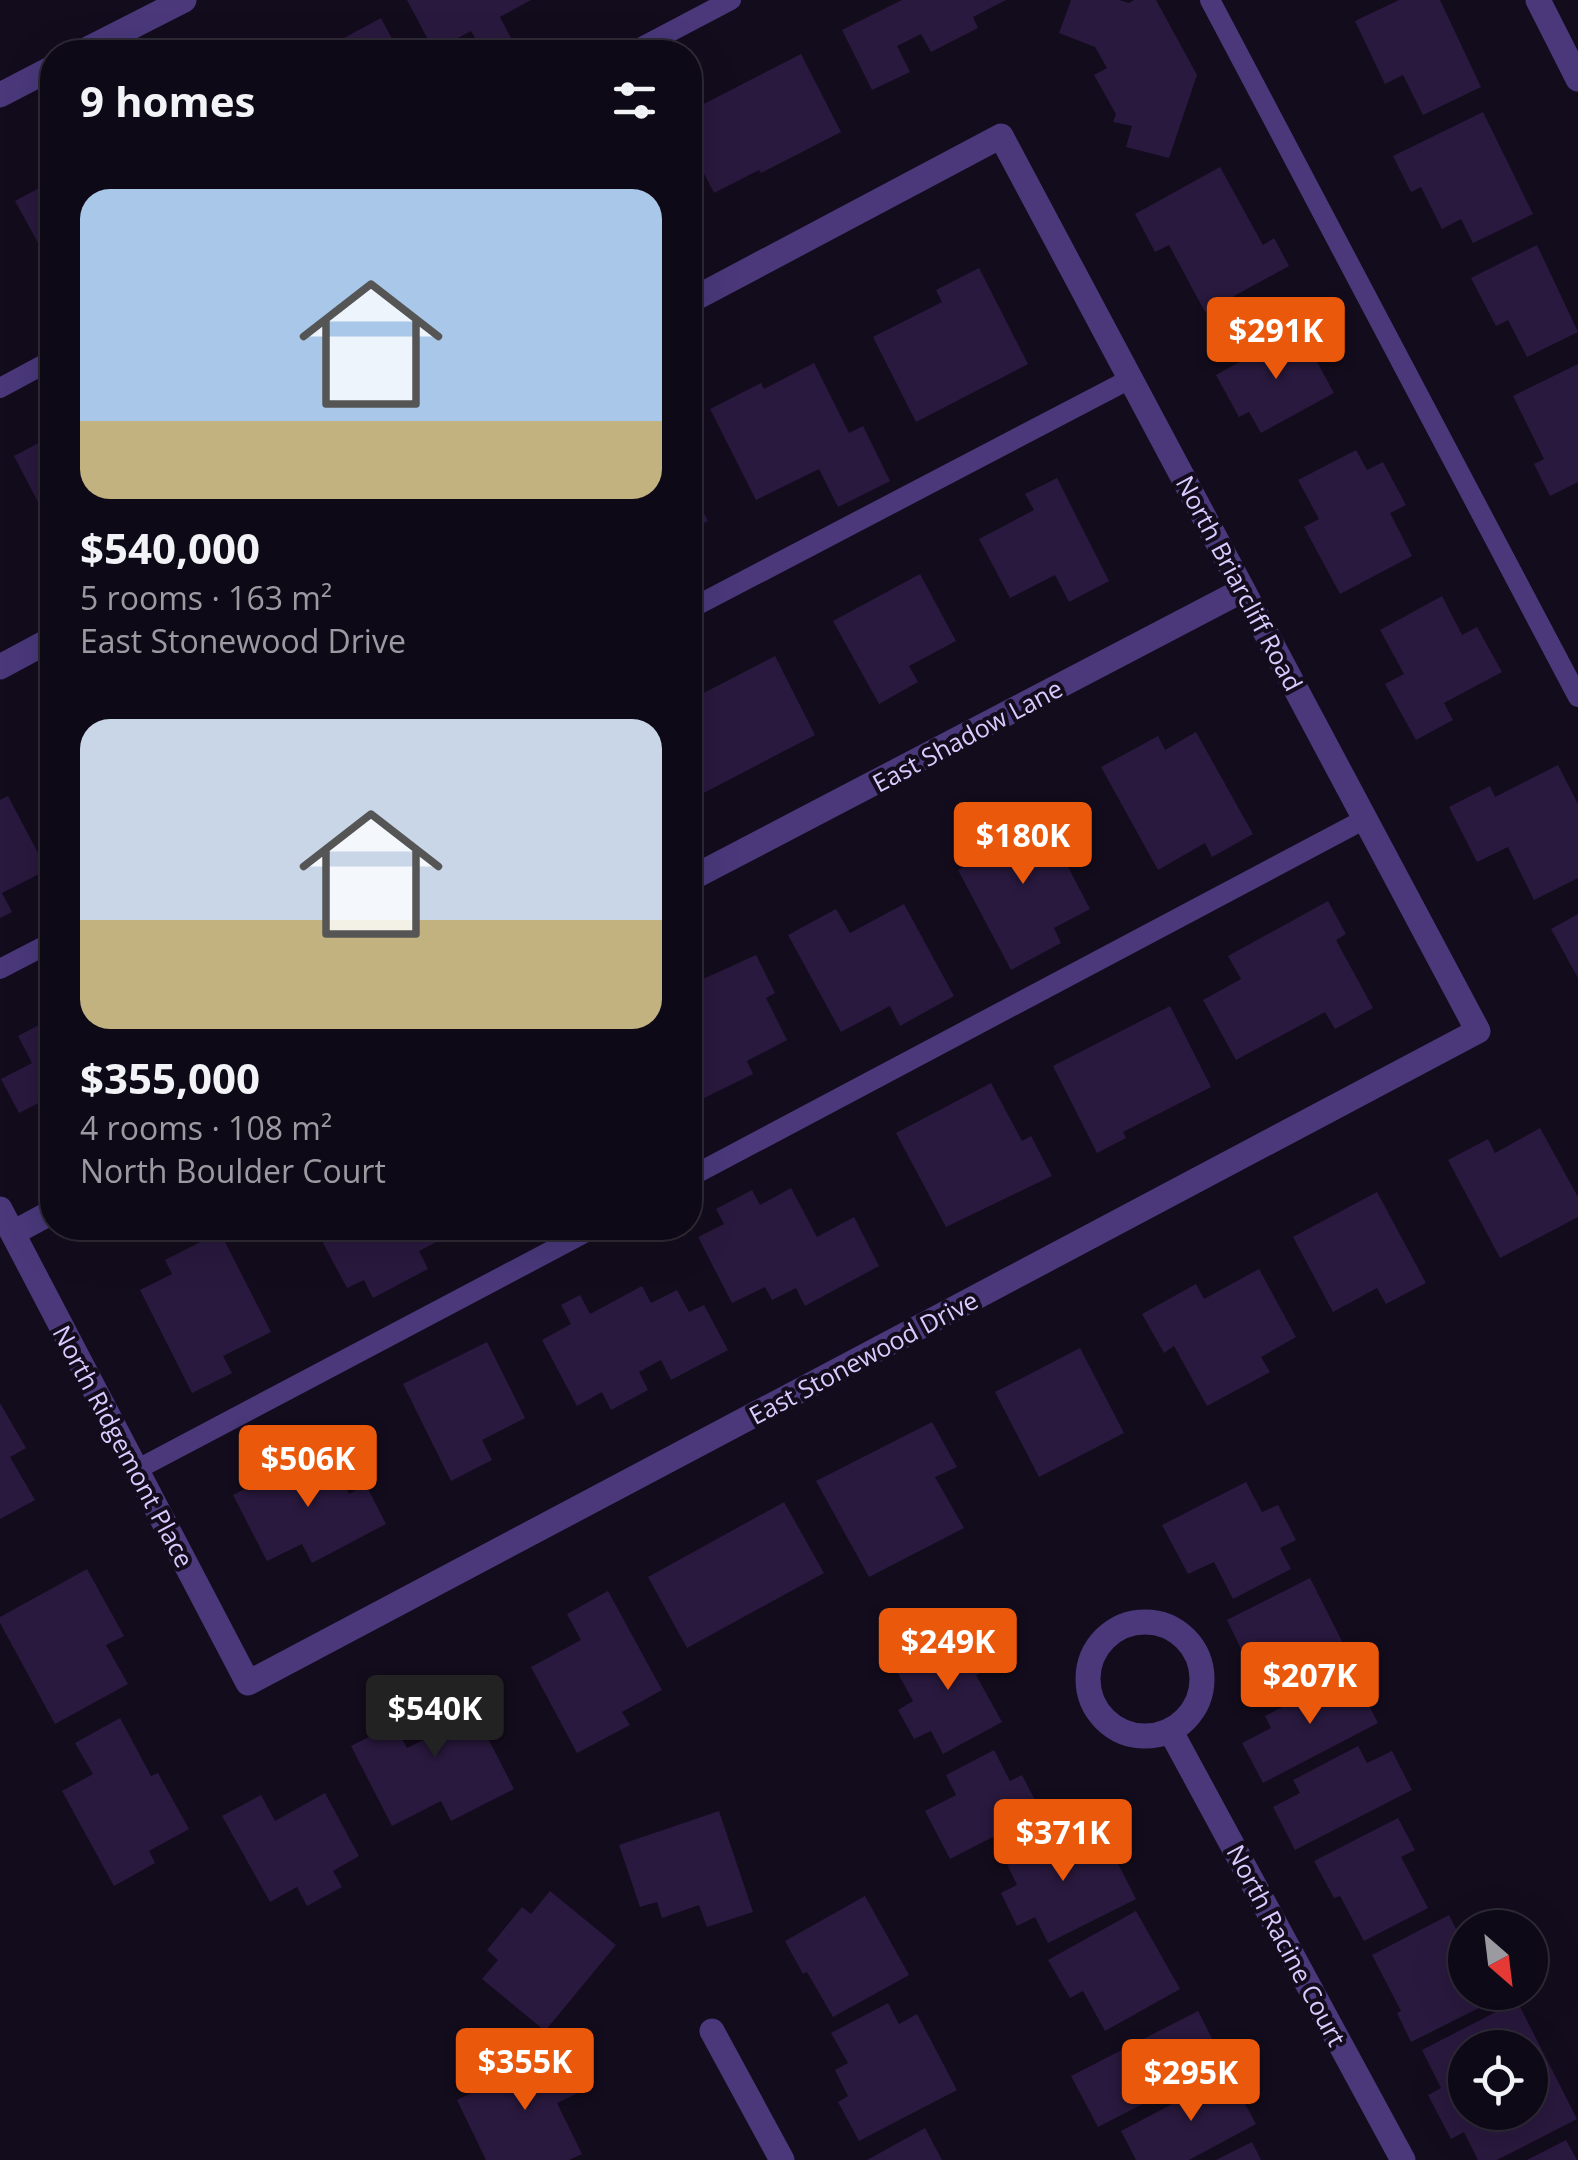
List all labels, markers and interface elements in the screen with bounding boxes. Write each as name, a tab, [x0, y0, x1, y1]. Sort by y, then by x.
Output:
text: 9 homes	[80, 72, 255, 129]
icon: filters	[607, 73, 662, 128]
icon: home	[281, 254, 461, 434]
pin: $291K	[1206, 297, 1346, 382]
text: $291K	[1229, 308, 1323, 351]
street label: North Briarcliff Road	[1169, 469, 1311, 697]
text: $540,000	[80, 519, 260, 576]
text: 5 rooms · 163 m²	[80, 576, 332, 619]
text: East Stonewood Drive	[80, 619, 406, 662]
street label: East Shadow Lane	[866, 671, 1068, 799]
icon: home	[281, 784, 461, 964]
pin: $180K	[953, 802, 1093, 887]
text: $180K	[976, 813, 1070, 856]
text: $355,000	[80, 1049, 260, 1106]
text: 4 rooms · 108 m²	[80, 1106, 332, 1149]
text: North Boulder Court	[80, 1149, 386, 1192]
street label: East Stonewood Drive	[743, 1282, 983, 1432]
street label: North Ridgemont Place	[46, 1319, 202, 1573]
pin: $506K	[238, 1425, 378, 1510]
text: $506K	[261, 1436, 355, 1479]
pin: $249K	[878, 1608, 1018, 1693]
text: $249K	[901, 1619, 995, 1662]
pin: $207K	[1240, 1642, 1380, 1727]
text: $207K	[1263, 1653, 1357, 1696]
pin: $540K	[365, 1675, 505, 1760]
text: $540K	[388, 1686, 482, 1729]
pin: $371K	[993, 1799, 1133, 1884]
text: $371K	[1016, 1810, 1110, 1853]
street label: North Racine Court	[1220, 1838, 1355, 2052]
north arrow	[1448, 1910, 1548, 2010]
map controls	[1448, 1910, 1548, 2130]
pin: $355K	[455, 2028, 595, 2113]
button: locate	[1448, 2030, 1548, 2130]
text: $355K	[478, 2039, 572, 2082]
pin: $295K	[1121, 2039, 1261, 2124]
text: $295K	[1144, 2050, 1238, 2093]

